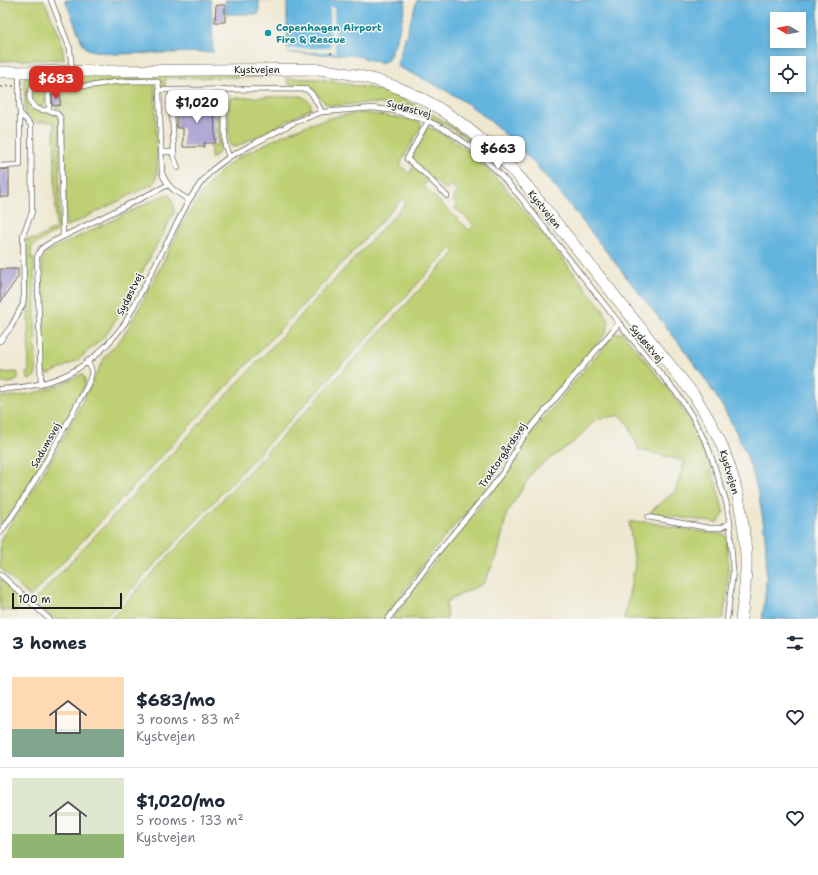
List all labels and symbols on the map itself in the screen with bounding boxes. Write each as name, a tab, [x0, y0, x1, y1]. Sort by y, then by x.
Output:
north arrow	[770, 12, 806, 48]
place label: Copenhagen Airport Fire & Rescue	[276, 21, 382, 46]
marker: Copenhagen Airport Fire & Rescue	[263, 28, 273, 38]
street label: Kystvejen	[234, 63, 280, 76]
pin: $683	[32, 66, 80, 100]
pin: $1,020	[164, 90, 230, 124]
street label: Sydøstvej	[385, 96, 433, 121]
pin: $663	[474, 136, 522, 170]
street label: Kystvejen	[525, 187, 564, 231]
street label: Sydøstvej	[113, 271, 146, 318]
street label: Sydøstvej	[627, 322, 667, 365]
street label: Sadumsvej	[28, 420, 63, 470]
street label: Traktorgårdsvej	[476, 420, 529, 490]
street label: Kystvejen	[717, 448, 742, 496]
scale bar	[12, 591, 122, 610]

